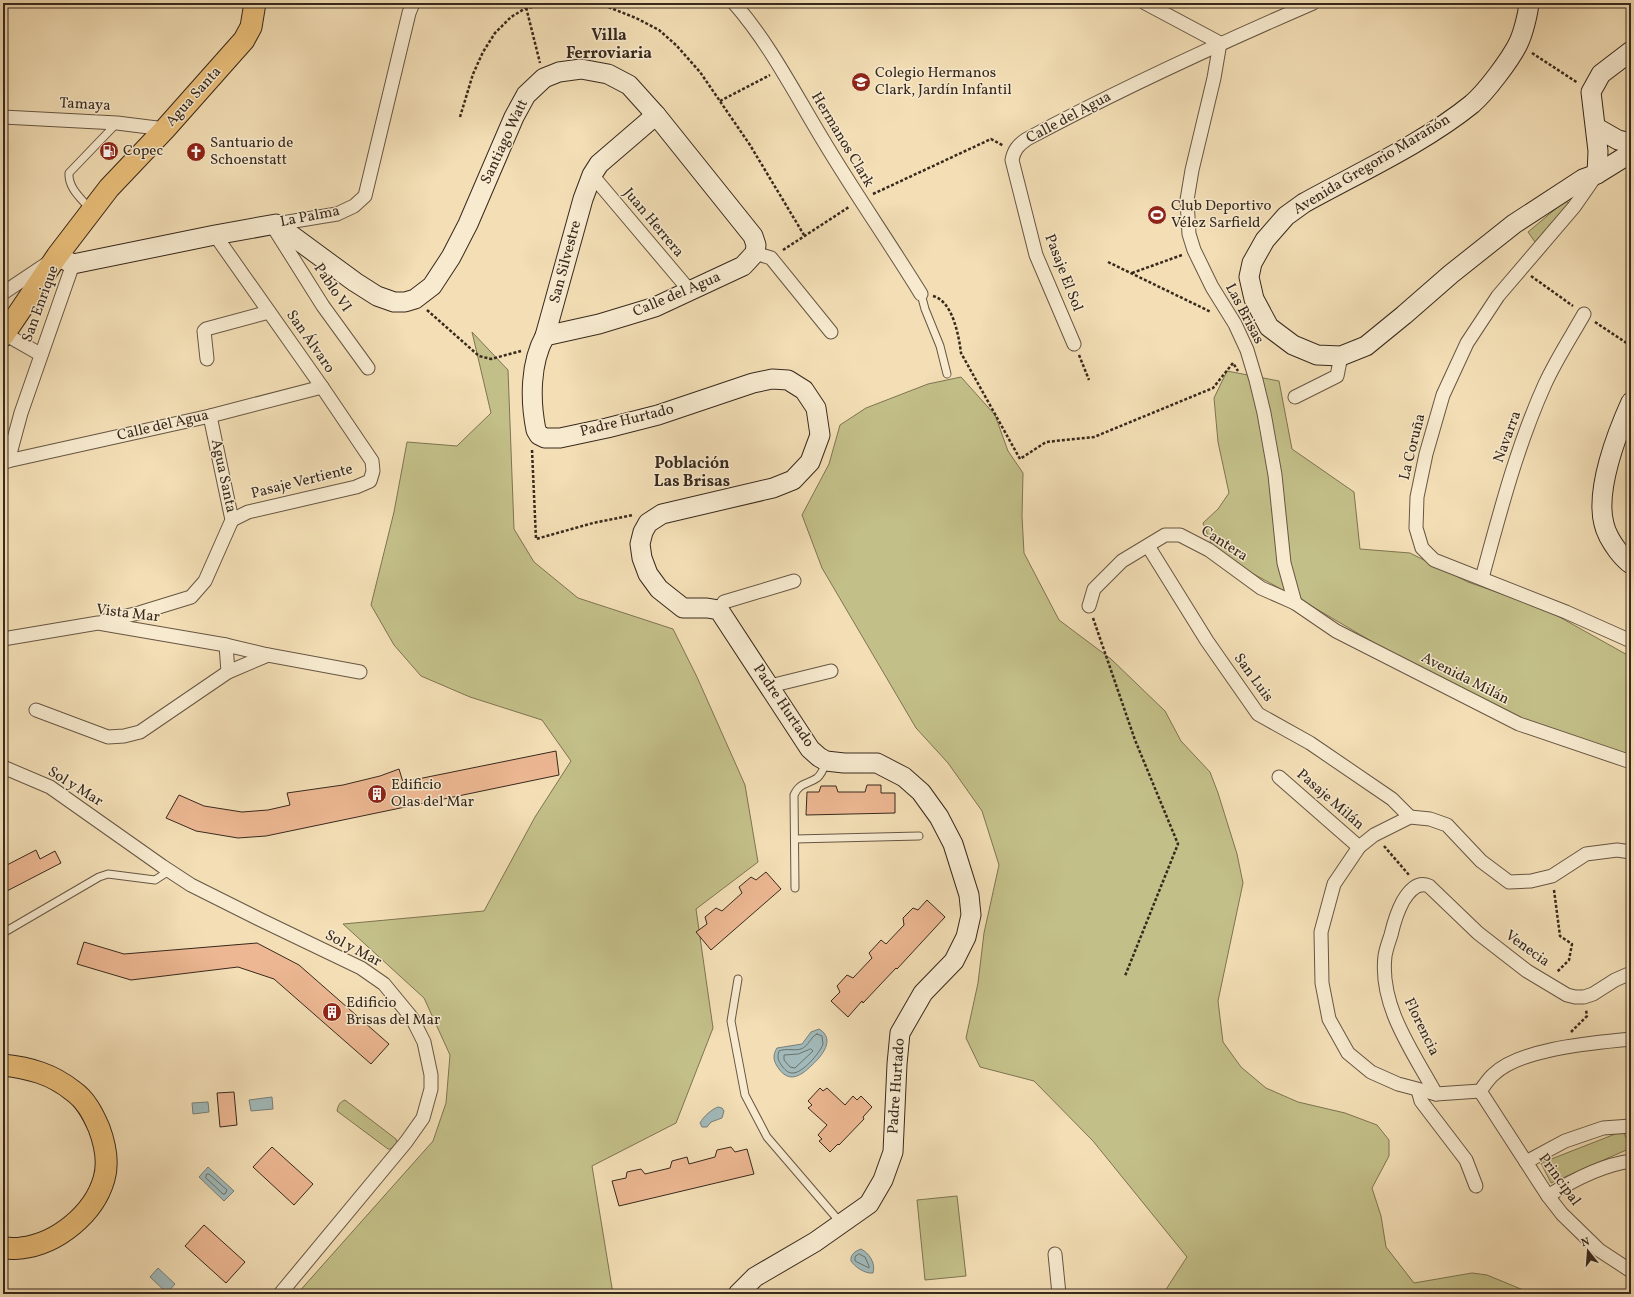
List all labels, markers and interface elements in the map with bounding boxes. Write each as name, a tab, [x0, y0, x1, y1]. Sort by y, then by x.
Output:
district label: Villa Ferroviaria	[566, 25, 652, 65]
street label: Agua Santa	[161, 62, 227, 132]
place label: Colegio Hermanos Clark, Jardín Infantil	[875, 63, 1012, 101]
school or university icon: Colegio Hermanos Clark, Jardín Infantil	[850, 71, 872, 93]
street label: Calle del Agua	[1023, 87, 1115, 149]
street label: Hermanos Clark	[805, 88, 879, 192]
street label: Tamaya	[59, 93, 111, 117]
street label: Santiago Watt	[476, 96, 534, 188]
street label: Avenida Gregorio Marañón	[1290, 110, 1455, 220]
place label: Santuario de Schoenstatt	[210, 133, 293, 171]
fuel station icon: Copec	[98, 140, 120, 162]
place label: Copec	[123, 141, 163, 162]
church icon: Santuario de Schoenstatt	[185, 141, 207, 163]
street label: Juan Herrera	[618, 184, 688, 262]
place label: Club Deportivo Vélez Sarfield	[1171, 196, 1271, 234]
street label: La Palma	[278, 201, 342, 233]
sports icon: Club Deportivo Vélez Sarfield	[1146, 204, 1168, 226]
street label: San Silvestre	[545, 218, 587, 306]
street label: Pasaje El Sol	[1039, 231, 1087, 315]
street label: Pablo VI	[308, 259, 356, 317]
street label: San Enrique	[17, 263, 65, 345]
street label: Calle del Agua	[630, 267, 724, 323]
street label: Las Brisas	[1219, 280, 1269, 348]
street label: San Álvaro	[281, 306, 339, 378]
street label: Padre Hurtado	[578, 399, 676, 443]
street label: Calle del Agua	[115, 405, 211, 447]
street label: Navarra	[1489, 408, 1527, 466]
street label: La Coruña	[1395, 412, 1431, 482]
street label: Agua Santa	[205, 437, 241, 515]
district label: Población Las Brisas	[654, 453, 730, 493]
street label: Pasaje Vertiente	[249, 459, 355, 505]
street label: Cantera	[1196, 521, 1252, 567]
street label: Vista Mar	[95, 600, 161, 628]
street label: Avenida Milán	[1417, 648, 1513, 710]
street label: San Luis	[1228, 649, 1278, 707]
street label: Padre Hurtado	[747, 660, 819, 752]
street label: Sol y Mar	[43, 762, 107, 812]
street label: Pasaje Milán	[1291, 765, 1369, 835]
place label: Edificio Olas del Mar	[391, 775, 474, 813]
building icon: Edificio Olas del Mar	[366, 783, 388, 805]
street label: Sol y Mar	[321, 925, 385, 973]
street label: Venecia	[1500, 926, 1554, 972]
place label: Edificio Brisas del Mar	[346, 993, 440, 1031]
street label: Florencia	[1398, 995, 1444, 1059]
building icon: Edificio Brisas del Mar	[321, 1001, 343, 1023]
street label: Padre Hurtado	[883, 1037, 911, 1135]
street label: Principal	[1533, 1149, 1585, 1211]
north arrow	[1568, 1231, 1608, 1271]
text: N	[1579, 1235, 1592, 1251]

